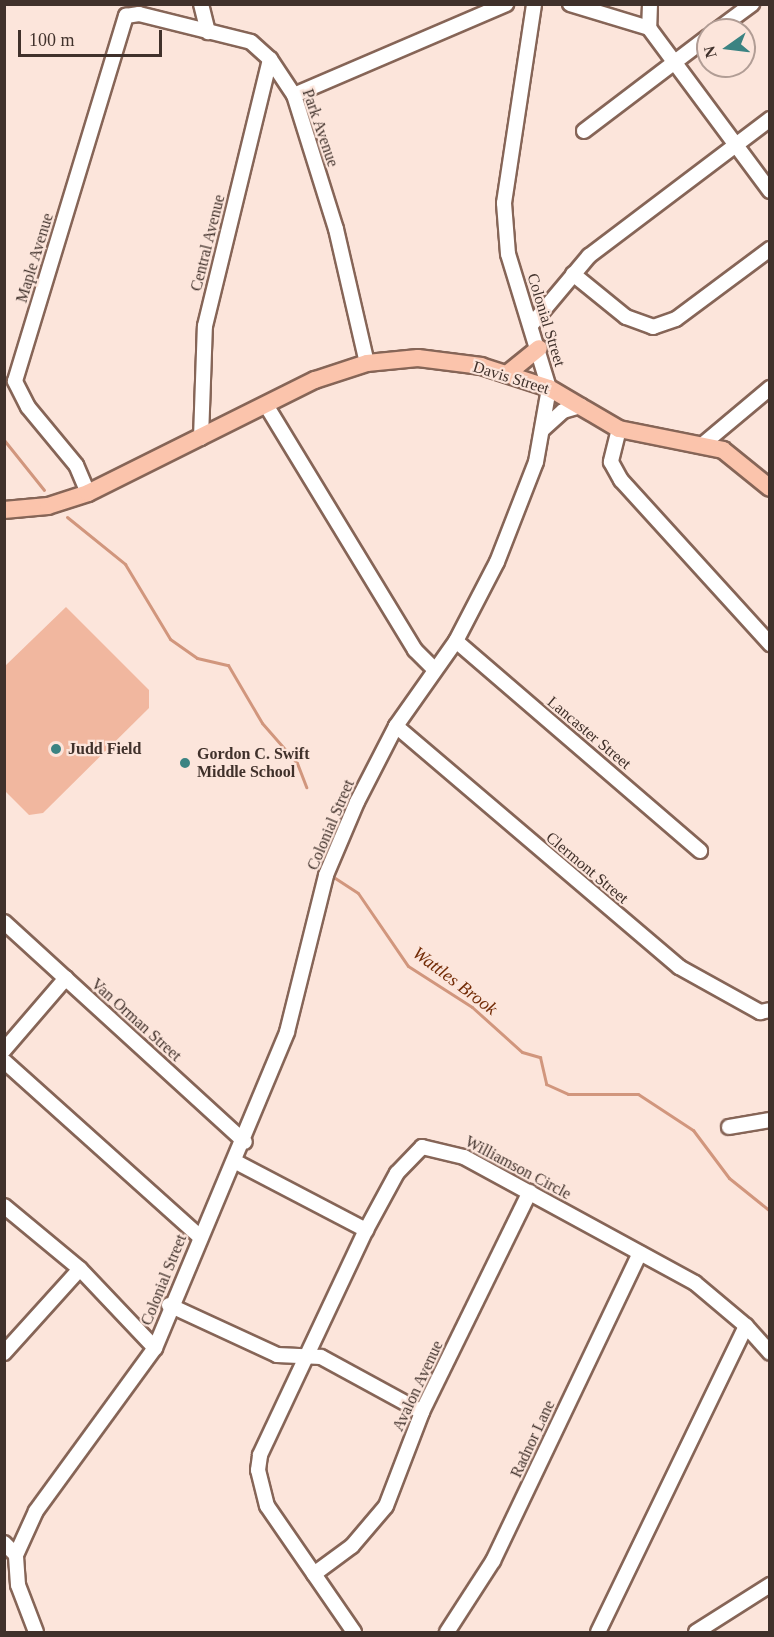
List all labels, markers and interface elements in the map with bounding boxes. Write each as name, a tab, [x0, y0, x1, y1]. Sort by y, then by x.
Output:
scale bar	[21, 18, 165, 56]
north arrow	[696, 18, 756, 78]
text: 100 m	[29, 30, 75, 50]
text: N	[700, 44, 720, 60]
street label: Park Avenue	[298, 86, 342, 170]
street label: Central Avenue	[187, 192, 229, 294]
street label: Maple Avenue	[12, 211, 58, 305]
street label: Colonial Street	[523, 271, 569, 369]
street label: Davis Street	[471, 357, 551, 399]
street label: Lancaster Street	[543, 692, 635, 774]
place label: Judd Field	[68, 739, 141, 759]
marker: Judd Field	[49, 742, 63, 756]
place label: Gordon C. Swift Middle School	[197, 744, 309, 782]
marker: Gordon C. Swift Middle School	[178, 756, 192, 770]
street label: Colonial Street	[303, 777, 359, 873]
street label: Clermont Street	[542, 828, 632, 908]
water label: Wattles Brook	[409, 942, 501, 1020]
street label: Van Orman Street	[87, 975, 185, 1065]
street label: Williamson Circle	[462, 1132, 574, 1204]
street label: Colonial Street	[137, 1232, 191, 1328]
street label: Avalon Avenue	[388, 1337, 448, 1435]
street label: Radnor Lane	[507, 1397, 559, 1481]

